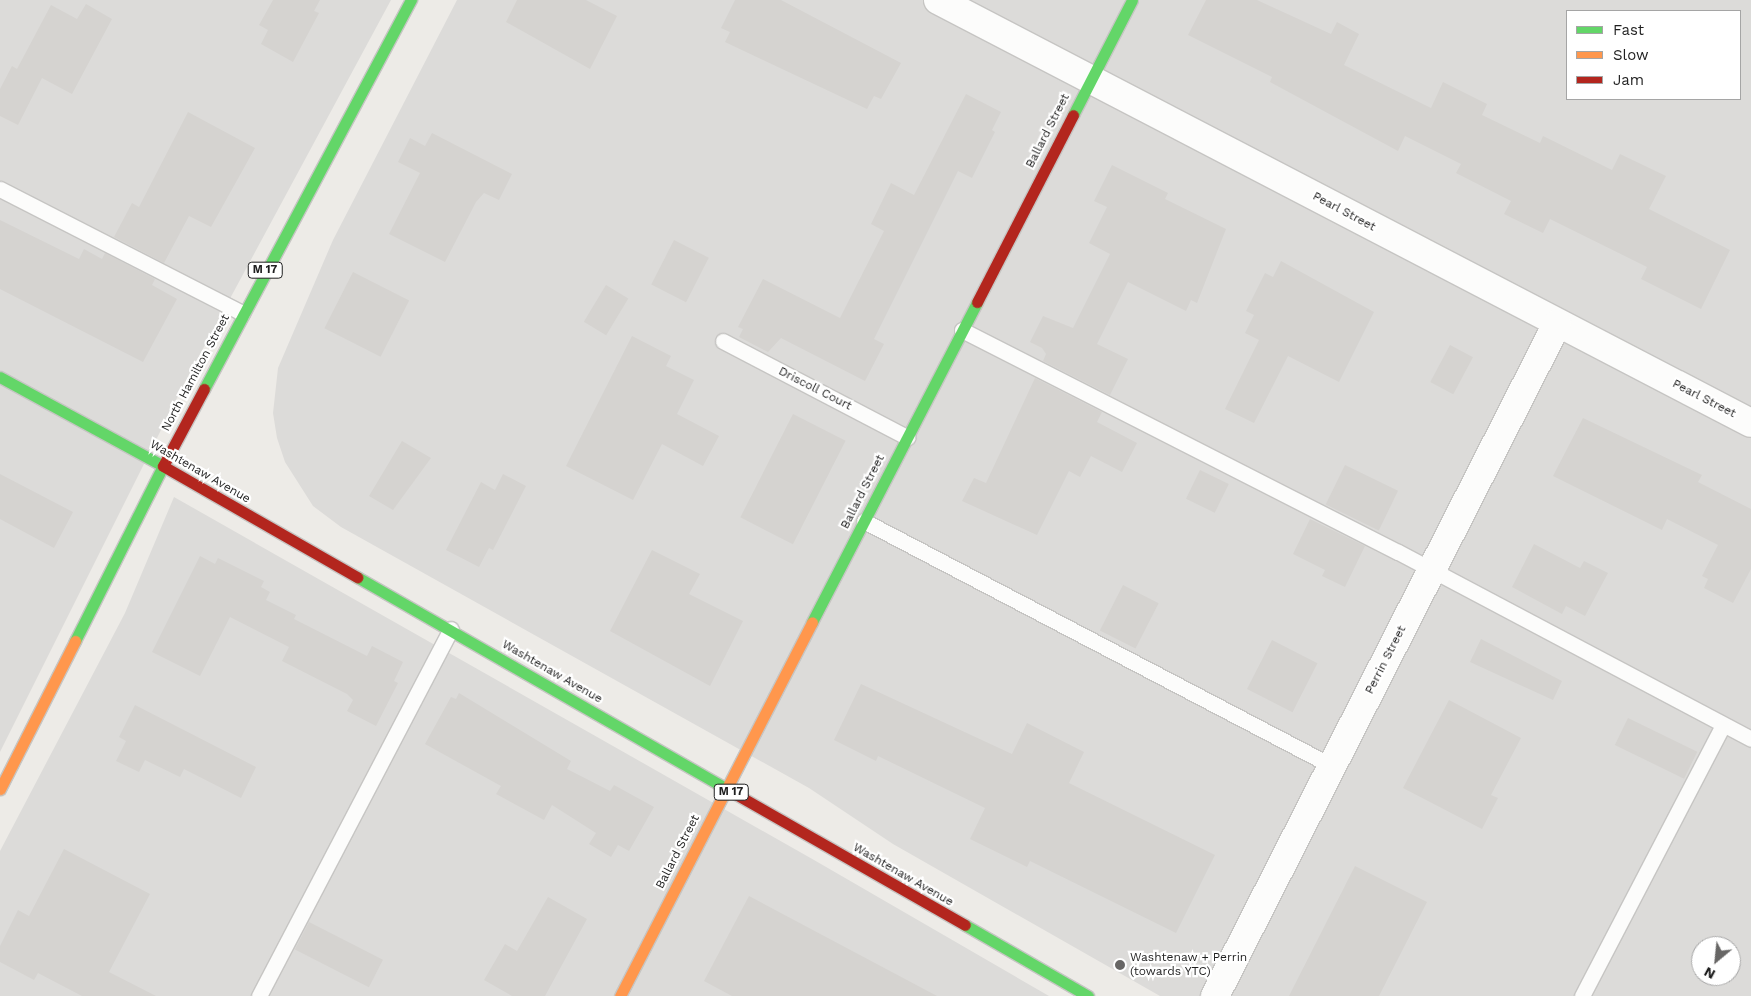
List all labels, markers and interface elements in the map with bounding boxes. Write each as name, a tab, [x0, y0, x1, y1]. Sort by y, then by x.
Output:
legend	[1566, 10, 1741, 100]
text: Fast	[1613, 21, 1644, 39]
text: Slow	[1613, 46, 1649, 64]
text: Jam	[1613, 71, 1644, 89]
street label: Ballard Street	[1023, 92, 1073, 170]
street label: Pearl Street	[1310, 189, 1378, 235]
road number: M 17	[248, 262, 282, 278]
street label: North Hamilton Street	[159, 312, 233, 434]
street label: Driscoll Court	[776, 364, 854, 414]
street label: Pearl Street	[1670, 377, 1738, 421]
street label: Washtenaw Avenue	[147, 437, 253, 507]
street label: Ballard Street	[838, 453, 888, 531]
street label: Perrin Street	[1363, 623, 1409, 697]
street label: Washtenaw Avenue	[499, 637, 605, 707]
road number: M 17	[714, 784, 748, 800]
street label: Ballard Street	[653, 813, 703, 891]
street label: Washtenaw Avenue	[850, 840, 956, 910]
north arrow	[1691, 936, 1741, 986]
place label: Washtenaw + Perrin (towards YTC)	[1130, 951, 1248, 979]
marker: Washtenaw + Perrin (towards YTC)	[1114, 959, 1126, 971]
text: N	[1701, 964, 1718, 983]

